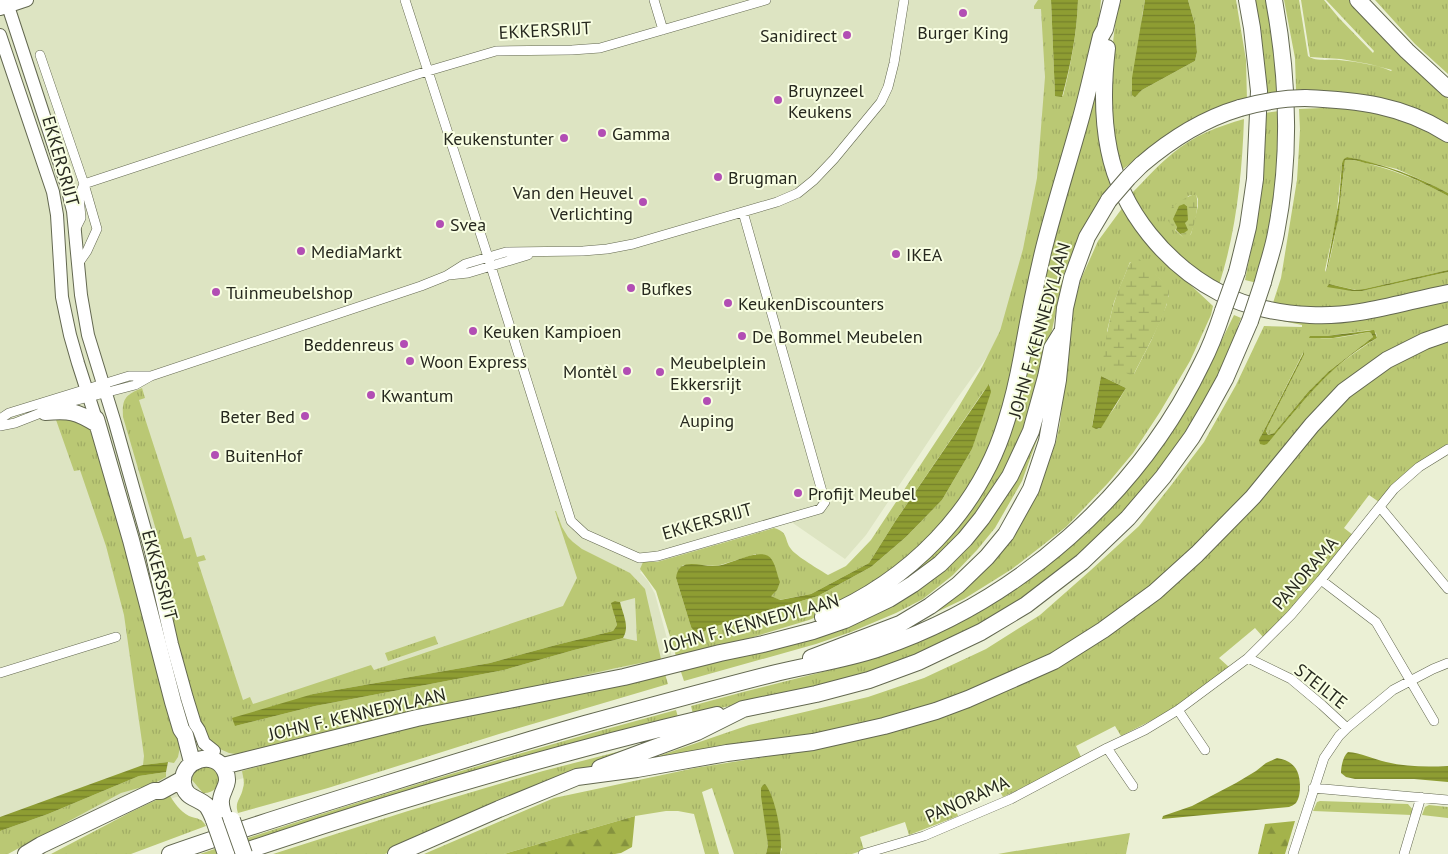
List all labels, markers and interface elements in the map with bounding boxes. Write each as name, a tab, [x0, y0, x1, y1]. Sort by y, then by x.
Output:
marker: Burger King	[957, 7, 969, 19]
street label: EKKERSRIJT	[498, 16, 592, 44]
place label: Burger King	[917, 21, 1009, 44]
place label: Sanidirect	[760, 24, 837, 47]
marker: Sanidirect	[841, 29, 853, 41]
place label: Bruynzeel Keukens	[788, 79, 864, 123]
marker: Bruynzeel Keukens	[772, 94, 784, 106]
street label: EKKERSRIJT	[37, 113, 85, 209]
place label: Gamma	[612, 122, 670, 145]
place label: Keukenstunter	[443, 127, 554, 150]
marker: Gamma	[596, 127, 608, 139]
marker: Keukenstunter	[558, 132, 570, 144]
place label: Brugman	[728, 166, 797, 189]
marker: Brugman	[712, 171, 724, 183]
place label: Van den Heuvel Verlichting	[512, 181, 634, 225]
marker: Van den Heuvel Verlichting	[637, 196, 649, 208]
place label: Svea	[450, 213, 486, 236]
marker: Svea	[434, 218, 446, 230]
place label: MediaMarkt	[311, 240, 402, 263]
street label: JOHN F. KENNEDYLAAN	[1003, 240, 1075, 421]
place label: IKEA	[906, 243, 943, 266]
marker: MediaMarkt	[295, 245, 307, 257]
marker: IKEA	[890, 248, 902, 260]
place label: Bufkes	[641, 277, 692, 300]
place label: Tuinmeubelshop	[226, 281, 353, 304]
marker: Bufkes	[625, 282, 637, 294]
marker: Tuinmeubelshop	[210, 286, 222, 298]
place label: KeukenDiscounters	[738, 292, 884, 315]
marker: KeukenDiscounters	[722, 297, 734, 309]
place label: Keuken Kampioen	[483, 320, 621, 343]
marker: Keuken Kampioen	[467, 325, 479, 337]
place label: De Bommel Meubelen	[752, 325, 923, 348]
marker: De Bommel Meubelen	[736, 330, 748, 342]
place label: Beddenreus	[303, 333, 394, 356]
marker: Beddenreus	[398, 338, 410, 350]
place label: Woon Express	[420, 350, 527, 373]
place label: Meubelplein Ekkersrijt	[670, 351, 766, 395]
marker: Woon Express	[404, 355, 416, 367]
place label: Montèl	[563, 360, 618, 383]
marker: Montèl	[621, 365, 633, 377]
marker: Meubelplein Ekkersrijt	[654, 366, 666, 378]
place label: Kwantum	[381, 384, 453, 407]
marker: Kwantum	[365, 389, 377, 401]
marker: Auping	[701, 395, 713, 407]
place label: Beter Bed	[220, 405, 295, 428]
place label: Auping	[680, 409, 734, 432]
marker: Beter Bed	[299, 410, 311, 422]
place label: BuitenHof	[225, 444, 303, 467]
marker: BuitenHof	[209, 449, 221, 461]
place label: Profijt Meubel	[808, 482, 917, 505]
marker: Profijt Meubel	[792, 487, 804, 499]
street label: EKKERSRIJT	[659, 497, 755, 545]
street label: EKKERSRIJT	[137, 527, 183, 623]
street label: PANORAMA	[1267, 531, 1343, 614]
street label: JOHN F. KENNEDYLAAN	[659, 588, 842, 658]
street label: STEILTE	[1290, 658, 1352, 714]
street label: JOHN F. KENNEDYLAAN	[265, 682, 448, 746]
street label: PANORAMA	[921, 770, 1013, 828]

